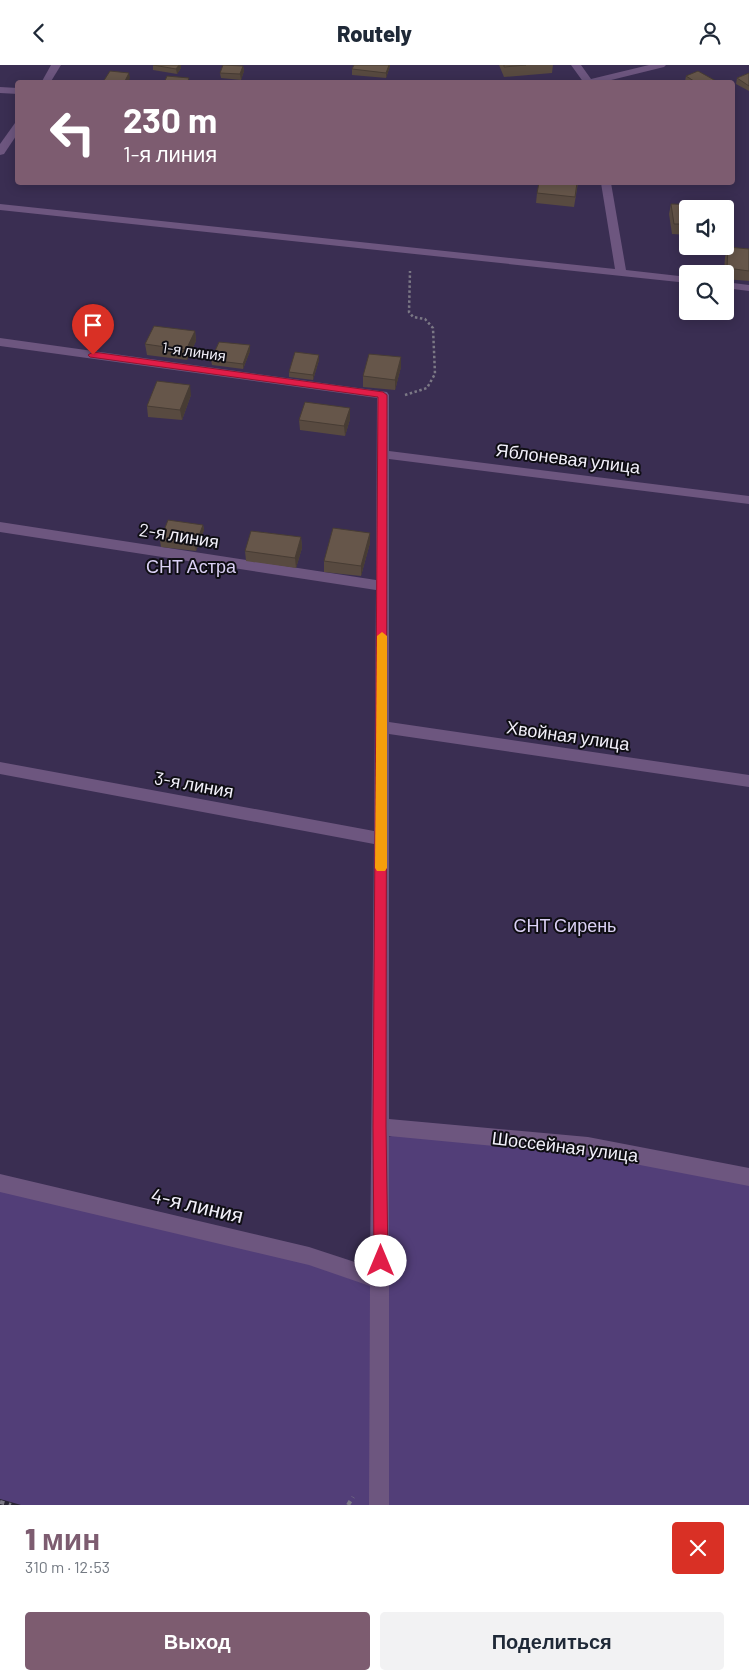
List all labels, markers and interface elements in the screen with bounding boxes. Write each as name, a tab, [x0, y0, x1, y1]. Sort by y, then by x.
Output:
icon: back	[25, 19, 53, 47]
icon: person	[696, 19, 724, 47]
text: Routely	[337, 20, 412, 46]
text: 230 m	[123, 98, 217, 140]
icon: left	[40, 100, 105, 165]
text: 1-я линия	[123, 140, 217, 166]
map controls	[679, 200, 734, 320]
button: sound	[679, 200, 734, 255]
button: search	[679, 265, 734, 320]
pin	[72, 304, 114, 355]
icon: arrive	[79, 311, 107, 339]
street label: 1-я линия	[161, 338, 227, 364]
street label: Яблоневая улица	[495, 438, 643, 478]
street label: 2-я линия	[138, 518, 221, 552]
park label: СНТ Астра	[146, 555, 237, 577]
street label: Хвойная улица	[505, 715, 632, 755]
street label: 3-я линия	[153, 766, 235, 802]
park label: СНТ Сирень	[514, 914, 617, 936]
street label: Шоссейная улица	[491, 1126, 641, 1166]
street label: 4-я линия	[149, 1182, 246, 1227]
position arrow	[354, 1234, 406, 1286]
text: 1 мин	[25, 1520, 100, 1556]
button: close	[672, 1522, 724, 1574]
text: 310 m · 12:53	[25, 1557, 110, 1576]
button: Выход	[25, 1612, 370, 1670]
button: Поделиться	[380, 1612, 724, 1670]

